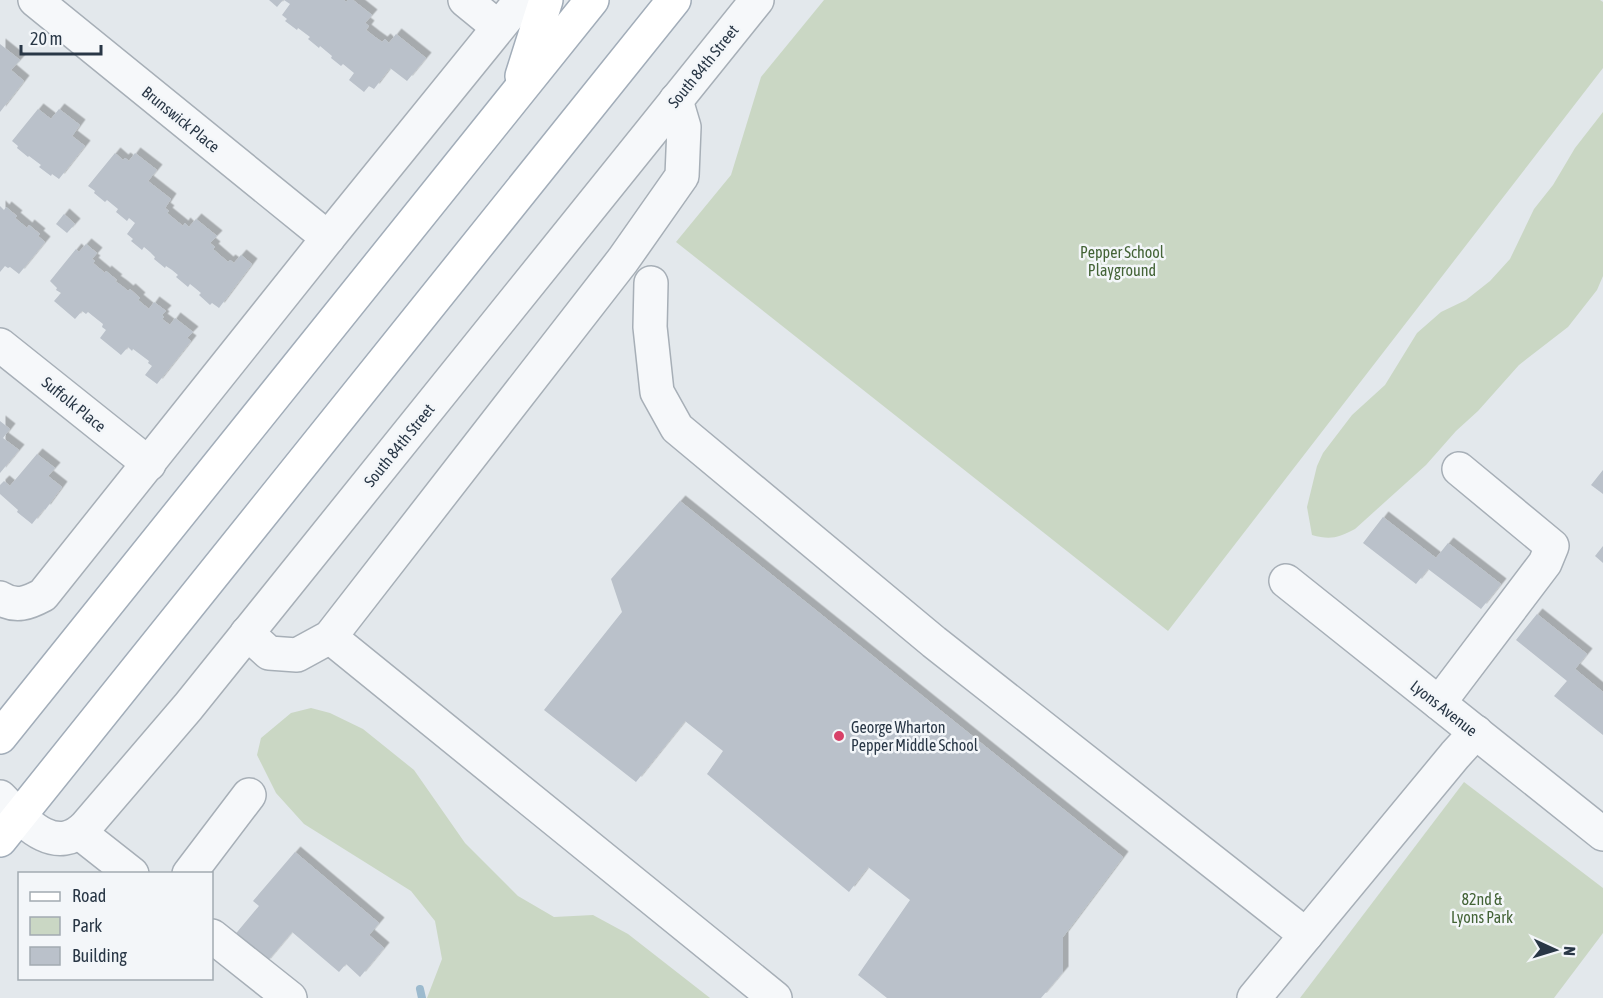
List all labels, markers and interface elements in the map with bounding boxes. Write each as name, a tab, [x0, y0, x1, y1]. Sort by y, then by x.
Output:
scale bar	[21, 18, 100, 56]
street label: South 84th Street	[664, 21, 742, 111]
text: 20 m	[30, 28, 62, 49]
street label: Brunswick Place	[139, 82, 223, 156]
park label: Pepper School Playground	[1080, 243, 1165, 280]
street label: Suffolk Place	[38, 373, 110, 435]
street label: South 84th Street	[360, 400, 438, 490]
street label: Lyons Avenue	[1406, 676, 1481, 740]
place label: George Wharton Pepper Middle School	[851, 718, 979, 755]
marker: George Wharton Pepper Middle School	[832, 729, 846, 743]
legend	[18, 872, 213, 980]
text: Road	[72, 885, 106, 906]
park label: 82nd & Lyons Park	[1451, 890, 1513, 927]
text: Park	[72, 915, 102, 936]
north arrow	[1525, 920, 1585, 980]
text: Building	[72, 945, 127, 966]
text: N	[1561, 946, 1579, 956]

